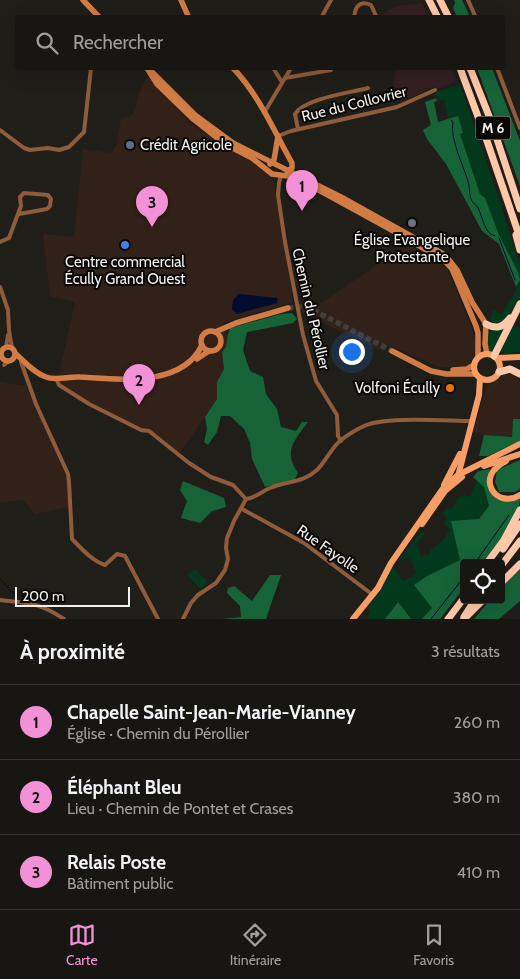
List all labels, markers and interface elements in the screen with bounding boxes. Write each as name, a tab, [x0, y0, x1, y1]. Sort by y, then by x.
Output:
search box	[15, 15, 505, 70]
icon: search	[33, 29, 61, 57]
text: Rechercher	[73, 31, 163, 54]
street label: Rue du Collovrier	[300, 82, 409, 126]
road number: M 6	[476, 116, 510, 140]
place label: Crédit Agricole	[140, 136, 232, 154]
marker: Crédit Agricole	[124, 139, 136, 151]
pin: 1	[286, 170, 318, 211]
pin: 3	[136, 186, 168, 227]
marker: Église Evangelique Protestante	[406, 217, 418, 229]
place label: Église Evangelique Protestante	[354, 230, 470, 266]
marker: Centre commercial Écully Grand Ouest	[119, 239, 131, 251]
street label: Chemin du Pérollier	[288, 246, 334, 372]
place label: Centre commercial Écully Grand Ouest	[65, 253, 185, 288]
your location	[339, 339, 365, 365]
pin: 2	[123, 364, 155, 405]
place label: Volfoni Écully	[355, 378, 440, 397]
marker: Volfoni Écully	[444, 382, 456, 394]
street label: Rue Fayolle	[293, 521, 363, 577]
map controls	[460, 559, 505, 604]
button: locate	[460, 559, 505, 604]
scale bar	[15, 584, 130, 607]
text: 200 m	[22, 587, 64, 605]
text: À proximité	[20, 639, 125, 664]
text: 3 résultats	[431, 642, 500, 661]
text: Chapelle Saint-Jean-Marie-Vianney	[67, 701, 356, 724]
text: 1	[33, 713, 39, 732]
text: 260 m	[454, 713, 500, 732]
text: Église · Chemin du Pérollier	[67, 724, 249, 743]
text: Éléphant Bleu	[67, 776, 181, 799]
text: 2	[32, 788, 40, 807]
text: 380 m	[453, 788, 500, 807]
text: Lieu · Chemin de Pontet et Crases	[67, 799, 293, 818]
text: Relais Poste	[67, 851, 166, 874]
text: 3	[32, 863, 40, 882]
text: 410 m	[457, 863, 500, 882]
text: Bâtiment public	[67, 874, 174, 893]
tab: Carte	[66, 921, 98, 969]
tab: Itinéraire	[230, 921, 281, 969]
tab: Favoris	[413, 921, 454, 969]

